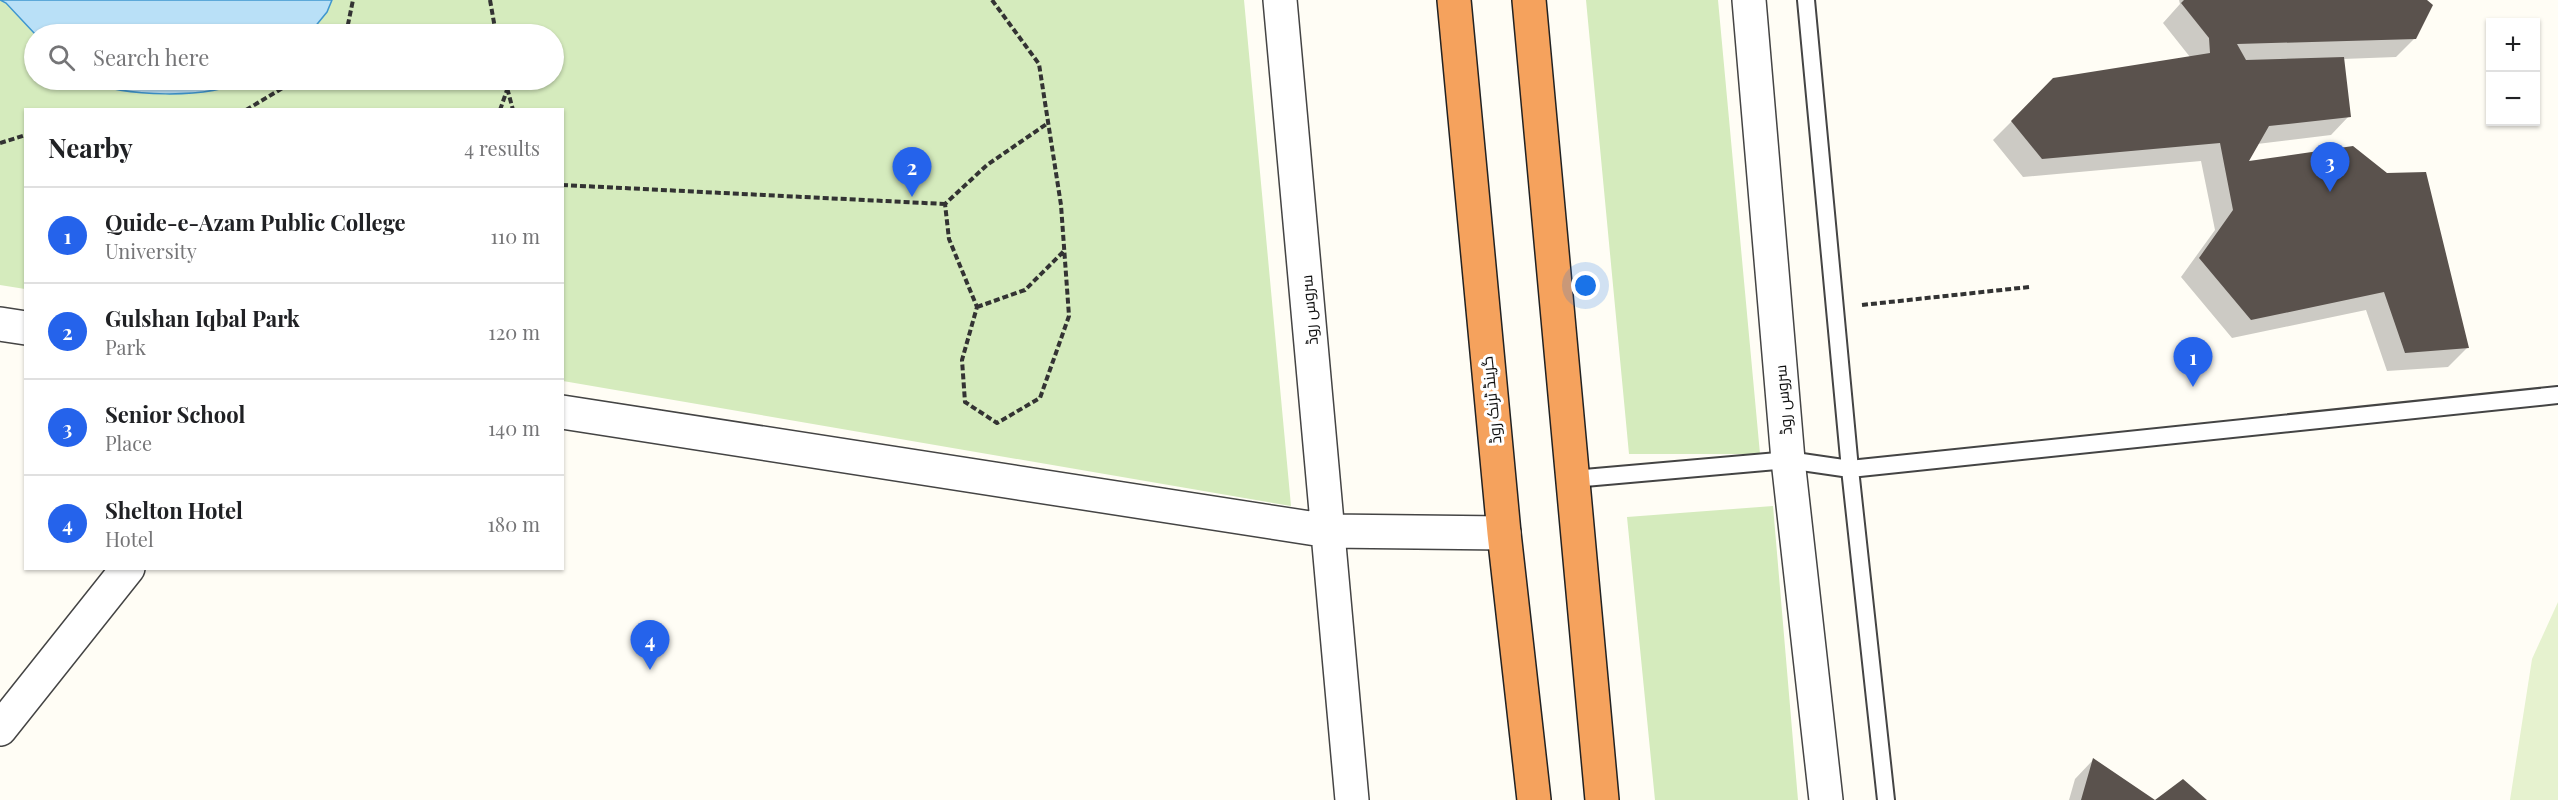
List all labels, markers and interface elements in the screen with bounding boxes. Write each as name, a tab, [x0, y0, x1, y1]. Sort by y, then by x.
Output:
map controls	[2486, 18, 2540, 126]
button: +	[2486, 18, 2540, 72]
search box	[24, 24, 564, 90]
icon: search	[45, 41, 78, 74]
text: Search here	[93, 42, 209, 72]
button: −	[2486, 72, 2540, 126]
text: Nearby	[48, 130, 133, 165]
text: 4 results	[464, 134, 540, 161]
pin: 3	[2310, 142, 2350, 192]
pin: 2	[892, 148, 932, 197]
text: Quide-e-Azam Public College	[105, 207, 406, 237]
text: 1	[64, 222, 71, 249]
text: 110 m	[490, 222, 540, 249]
text: University	[105, 237, 197, 264]
your location	[1571, 271, 1600, 300]
street label: سروس روڈ	[1295, 274, 1323, 346]
text: Gulshan Iqbal Park	[105, 303, 300, 333]
text: 2	[62, 318, 73, 345]
text: 120 m	[488, 318, 540, 345]
text: Park	[105, 333, 146, 360]
pin: 1	[2174, 338, 2212, 387]
street label: گرینڈ ٹرنک روڈ	[1475, 355, 1506, 445]
street label: سروس روڈ	[1769, 364, 1797, 436]
text: Senior School	[105, 399, 245, 429]
text: 3	[63, 414, 72, 441]
text: 140 m	[488, 414, 540, 441]
text: Place	[105, 429, 152, 456]
text: Shelton Hotel	[105, 495, 243, 525]
text: 4	[62, 510, 73, 537]
text: 180 m	[487, 510, 540, 537]
text: Hotel	[105, 525, 154, 552]
pin: 4	[630, 620, 670, 670]

